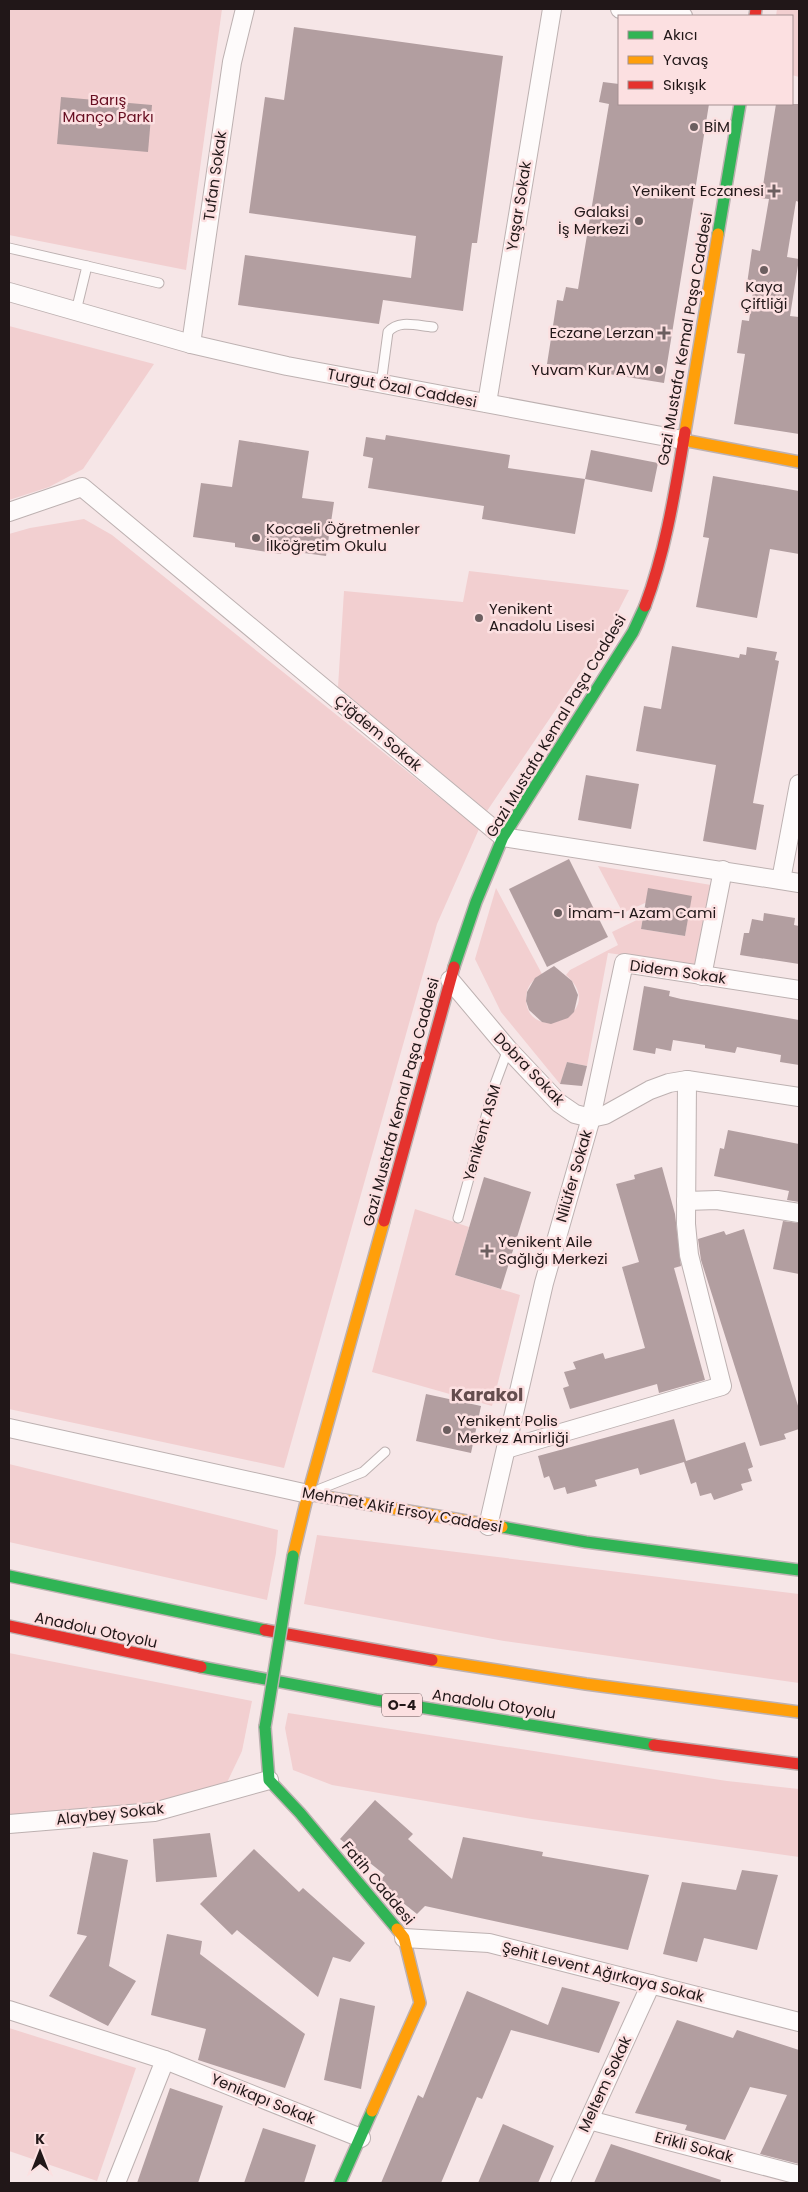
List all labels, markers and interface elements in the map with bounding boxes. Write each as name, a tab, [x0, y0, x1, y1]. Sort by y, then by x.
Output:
legend	[618, 15, 793, 105]
text: Akıcı	[663, 24, 697, 45]
text: Yavaş	[663, 49, 708, 70]
text: Sıkışık	[663, 74, 706, 95]
park label: Barış Manço Parkı	[62, 89, 154, 127]
place label: BİM	[704, 116, 730, 137]
marker: BİM	[688, 121, 700, 133]
street label: Tufan Sokak	[198, 129, 231, 222]
street label: Yaşar Sokak	[501, 159, 536, 252]
place label: Yenikent Eczanesi	[632, 180, 764, 201]
marker: Yenikent Eczanesi	[768, 185, 780, 197]
place label: Galaksi İş Merkezi	[558, 201, 629, 239]
street label: Gazi Mustafa Kemal Paşa Caddesi	[652, 211, 717, 467]
marker: Galaksi İş Merkezi	[633, 215, 645, 227]
marker: Kaya Çiftliği	[758, 264, 770, 276]
place label: Kaya Çiftliği	[741, 276, 787, 314]
place label: Eczane Lerzan	[549, 322, 654, 343]
marker: Eczane Lerzan	[658, 327, 670, 339]
place label: Yuvam Kur AVM	[531, 359, 649, 380]
street label: Turgut Özal Caddesi	[326, 363, 479, 412]
marker: Yuvam Kur AVM	[653, 364, 665, 376]
place label: Kocaeli Öğretmenler İlköğretim Okulu	[266, 518, 420, 556]
marker: Kocaeli Öğretmenler İlköğretim Okulu	[250, 532, 262, 544]
place label: Yenikent Anadolu Lisesi	[489, 598, 595, 636]
street label: Gazi Mustafa Kemal Paşa Caddesi	[481, 610, 631, 841]
marker: Yenikent Anadolu Lisesi	[473, 612, 485, 624]
street label: Çiğdem Sokak	[330, 690, 427, 776]
place label: İmam-ı Azam Cami	[568, 902, 716, 923]
marker: İmam-ı Azam Cami	[552, 907, 564, 919]
street label: Didem Sokak	[628, 954, 728, 989]
street label: Gazi Mustafa Kemal Paşa Caddesi	[357, 975, 444, 1228]
street label: Dobra Sokak	[489, 1028, 570, 1110]
street label: Yenikent ASM	[458, 1082, 505, 1183]
street label: Nilüfer Sokak	[550, 1127, 597, 1225]
place label: Yenikent Aile Sağlığı Merkezi	[498, 1231, 608, 1269]
marker: Yenikent Aile Sağlığı Merkezi	[480, 1244, 494, 1258]
district label: Karakol	[451, 1382, 523, 1407]
place label: Yenikent Polis Merkez Amirliği	[457, 1410, 569, 1448]
marker: Yenikent Polis Merkez Amirliği	[441, 1424, 453, 1436]
street label: Mehmet Akif Ersoy Caddesi	[301, 1482, 504, 1537]
street label: Anadolu Otoyolu	[33, 1606, 159, 1653]
street label: Anadolu Otoyolu	[431, 1683, 557, 1724]
road number: O-4	[382, 1694, 422, 1716]
street label: Alaybey Sokak	[55, 1797, 165, 1830]
street label: Fatih Caddesi	[337, 1836, 420, 1929]
street label: Şehit Levent Ağırkaya Sokak	[500, 1936, 707, 2007]
street label: Meltem Sokak	[573, 2032, 636, 2135]
street label: Yenikapı Sokak	[208, 2068, 319, 2129]
street label: Erikli Sokak	[653, 2126, 736, 2167]
north arrow	[15, 2127, 65, 2177]
text: K	[35, 2129, 45, 2149]

